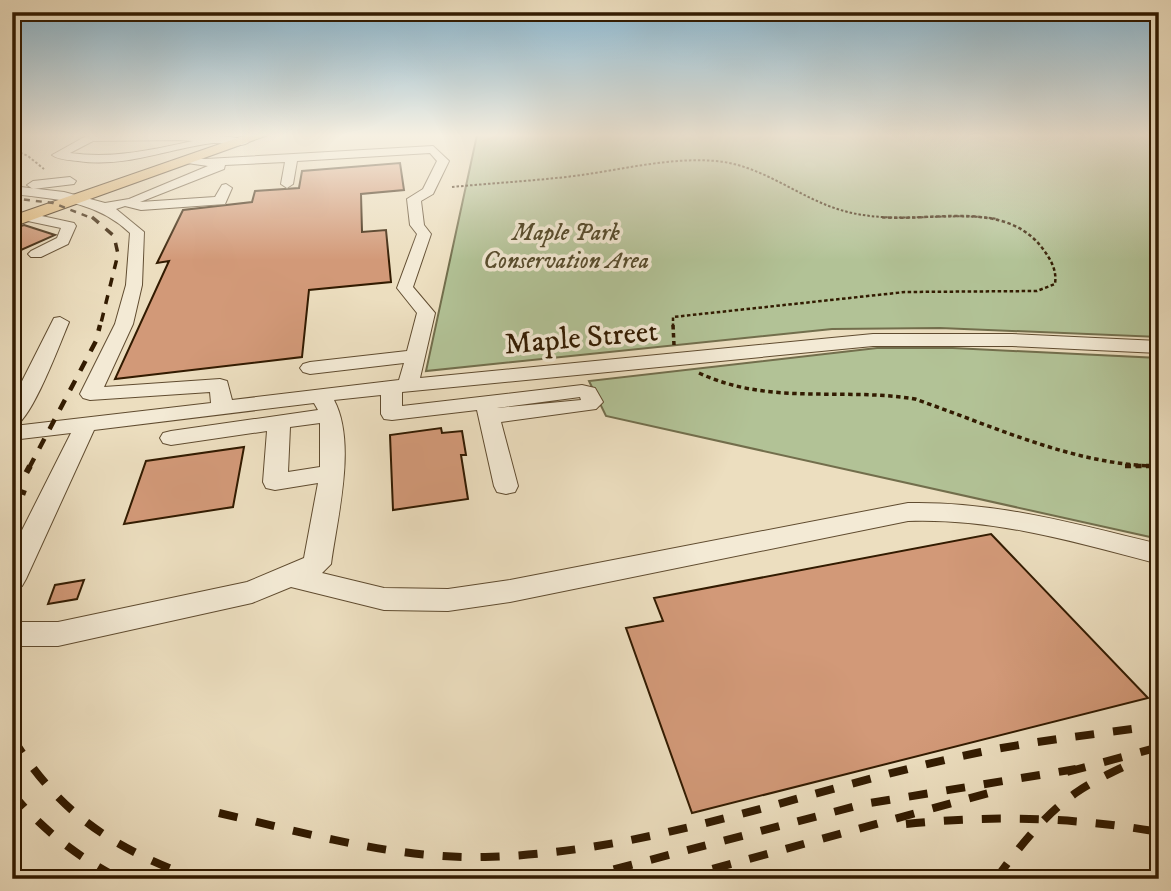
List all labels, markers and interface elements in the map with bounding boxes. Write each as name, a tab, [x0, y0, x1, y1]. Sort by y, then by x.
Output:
park label: Maple Park Conservation Area	[483, 218, 649, 276]
street label: Maple Street	[503, 313, 659, 364]

